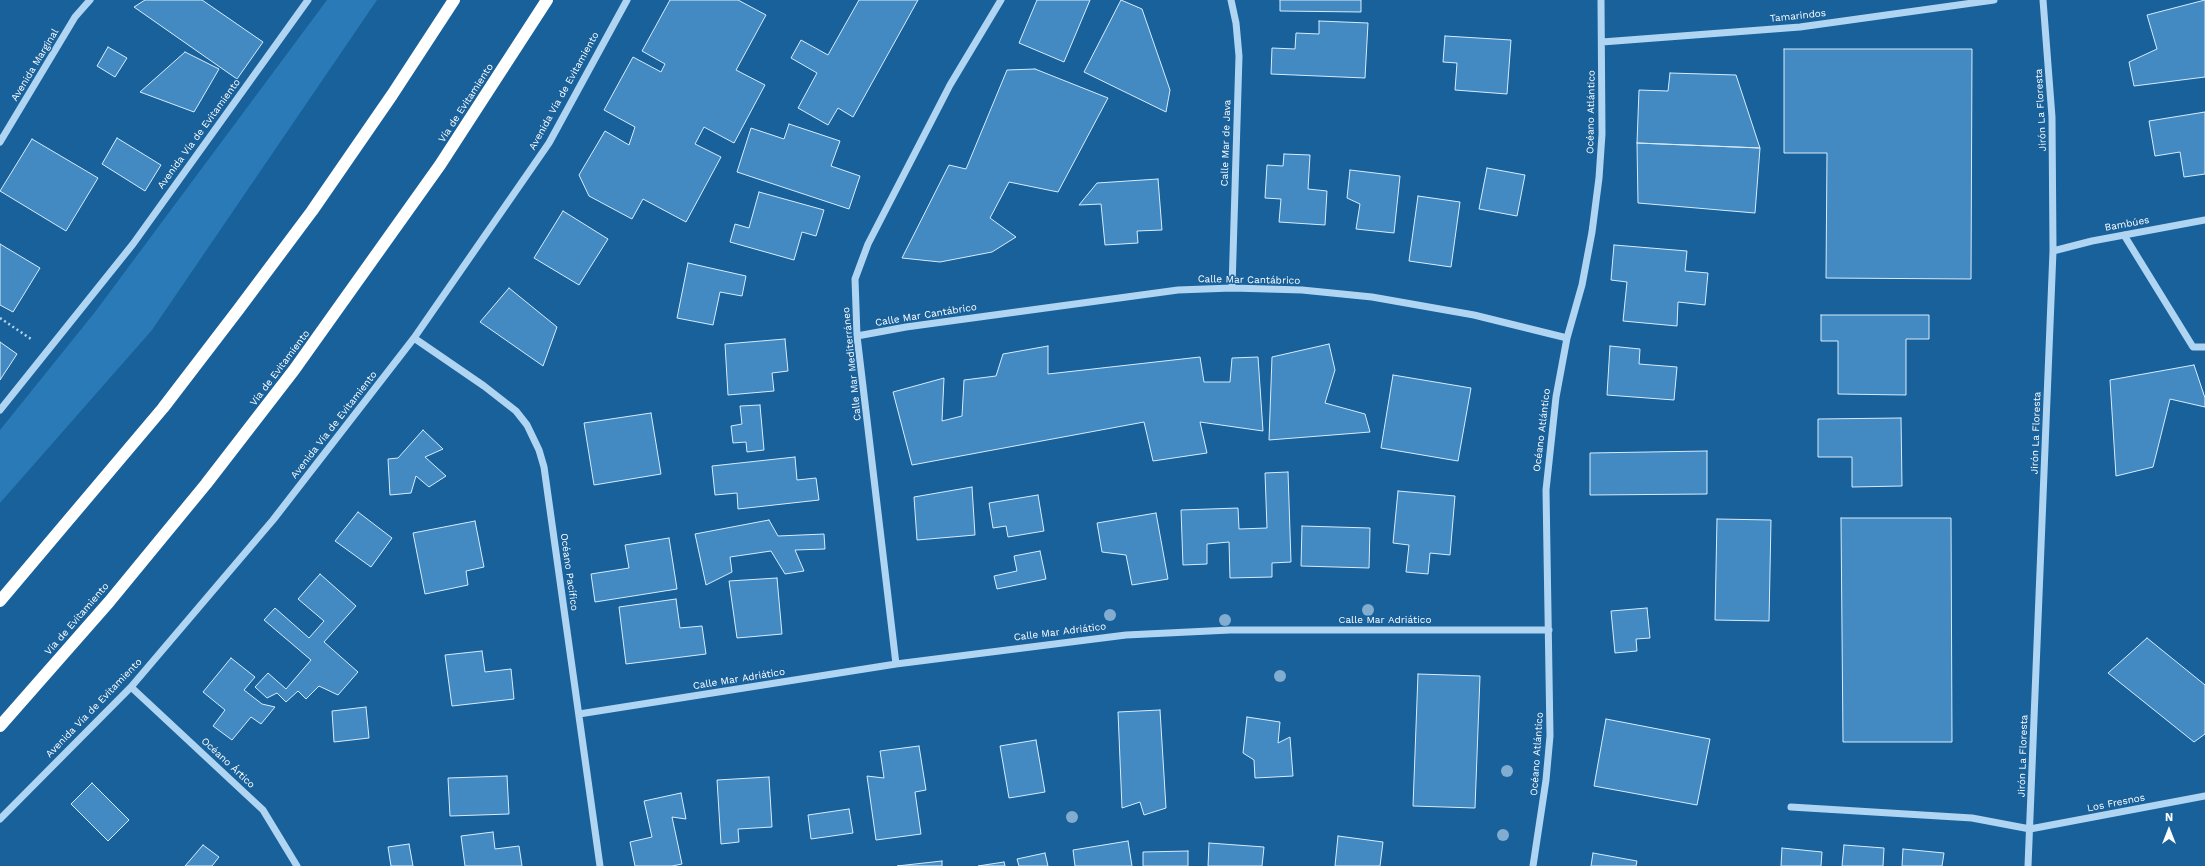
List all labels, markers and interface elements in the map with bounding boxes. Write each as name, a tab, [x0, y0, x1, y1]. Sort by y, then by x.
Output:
street label: Tamarindos	[1769, 7, 1827, 25]
street label: Avenida Marginal	[9, 27, 61, 103]
street label: Avenida Vía de Evitamiento	[526, 30, 602, 152]
street label: Vía de Evitamiento	[436, 61, 496, 145]
street label: Jirón La Floresta	[2033, 68, 2049, 152]
street label: Océano Atlántico	[1584, 70, 1598, 154]
street label: Avenida Vía de Evitamiento	[155, 77, 243, 191]
street label: Calle Mar de Java	[1218, 100, 1234, 186]
street label: Bambúes	[2104, 214, 2150, 234]
street label: Calle Mar Cantábrico	[1198, 273, 1300, 287]
street label: Calle Mar Cantábrico	[874, 301, 978, 329]
street label: Calle Mar Mediterráneo	[840, 307, 864, 421]
street label: Vía de Evitamiento	[248, 328, 312, 408]
street label: Avenida Vía de Evitamiento	[288, 369, 380, 481]
street label: Océano Atlántico	[1531, 388, 1553, 472]
street label: Jirón La Floresta	[2029, 391, 2043, 475]
street label: Océano Pacífico	[558, 532, 580, 612]
street label: Vía de Evitamiento	[42, 580, 112, 658]
street label: Calle Mar Adriático	[1339, 614, 1431, 626]
street label: Calle Mar Adriático	[1013, 620, 1107, 644]
street label: Avenida Vía de Evitamiento	[43, 656, 145, 760]
street label: Calle Mar Adriático	[692, 666, 786, 692]
street label: Océano Atlántico	[1528, 712, 1546, 796]
street label: Jirón La Floresta	[2016, 714, 2030, 798]
street label: Océano Ártico	[199, 735, 257, 791]
street label: Los Fresnos	[2086, 792, 2146, 814]
north arrow	[2149, 810, 2189, 850]
text: N	[2165, 811, 2173, 824]

